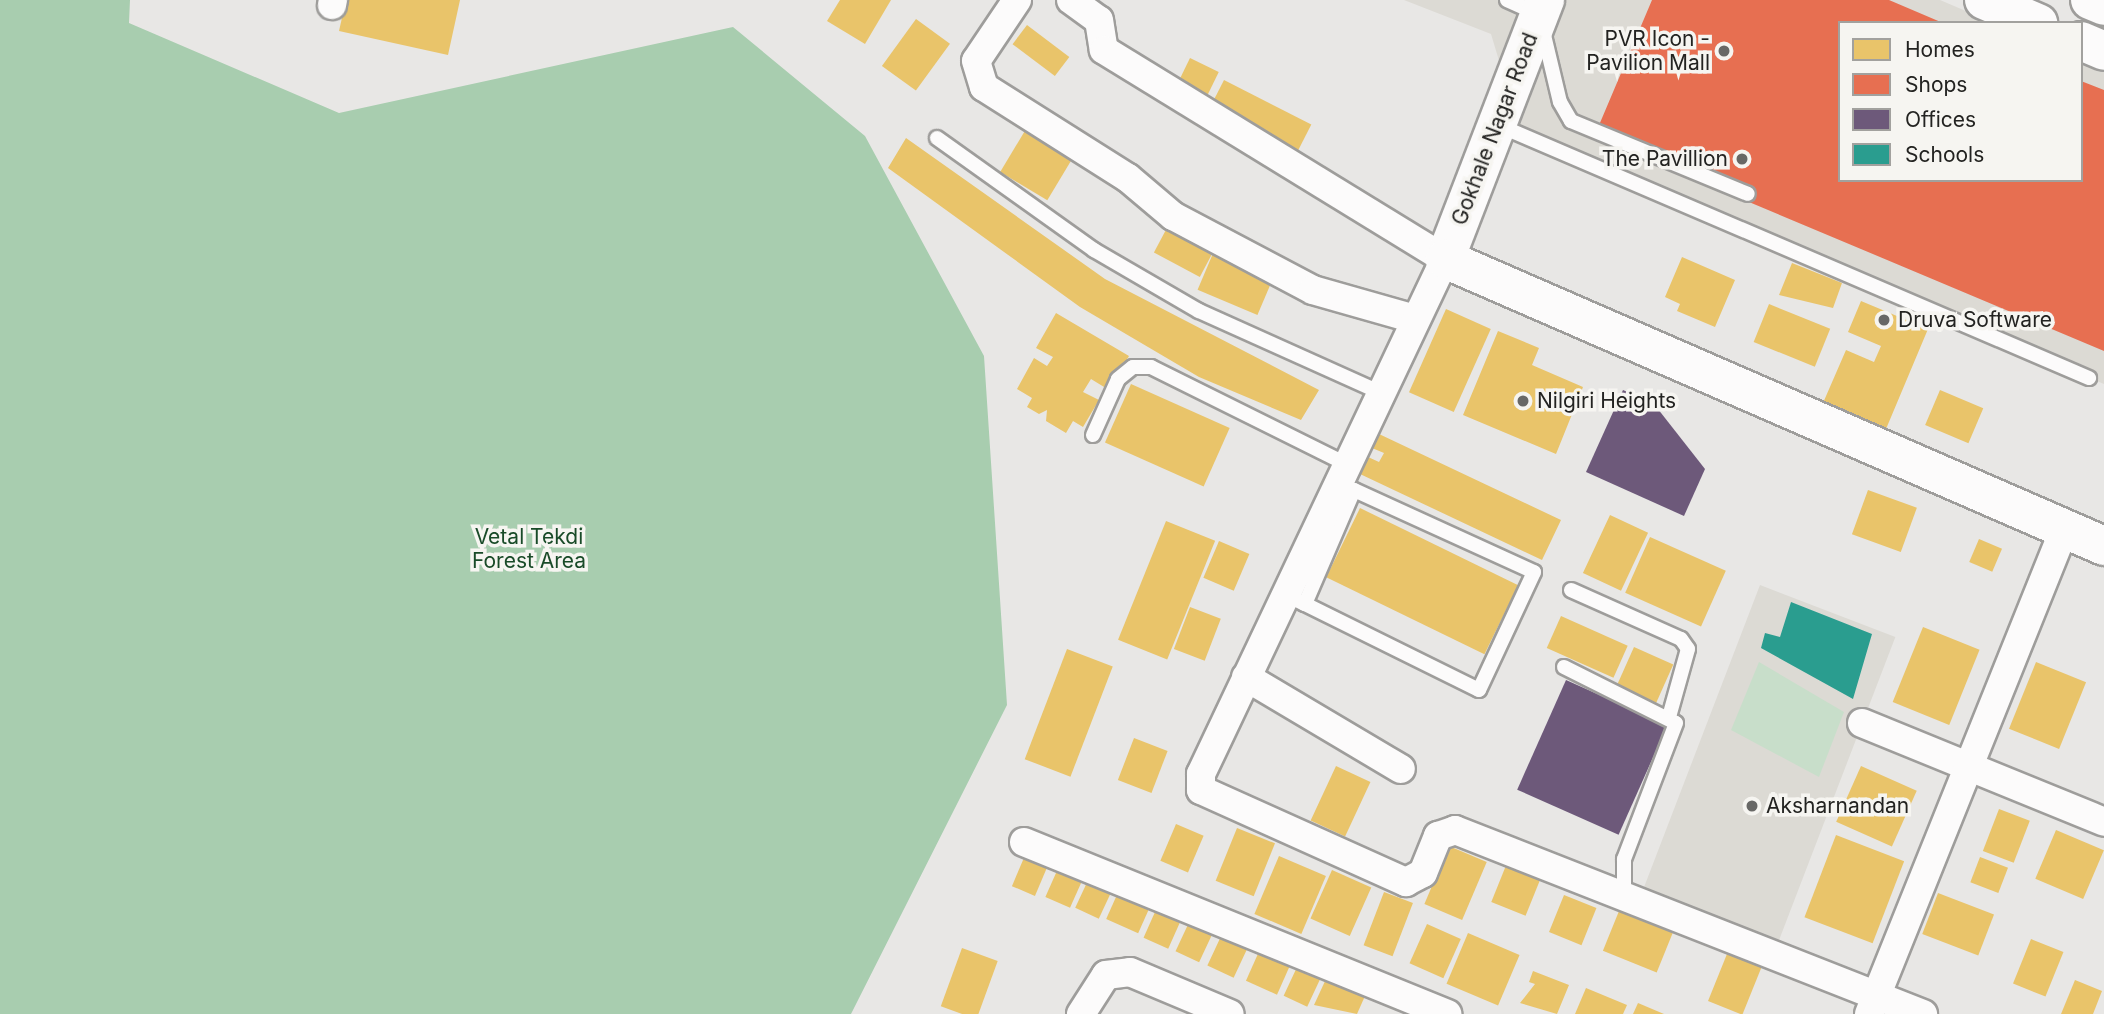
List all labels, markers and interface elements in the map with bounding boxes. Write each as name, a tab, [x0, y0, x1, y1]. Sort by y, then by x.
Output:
legend	[1838, 21, 2083, 182]
place label: PVR Icon - Pavilion Mall	[1586, 26, 1710, 76]
street label: Gokhale Nagar Road	[1447, 29, 1543, 229]
text: Homes	[1905, 37, 1975, 62]
marker: PVR Icon - Pavilion Mall	[1716, 43, 1732, 59]
text: Shops	[1905, 72, 1967, 97]
text: Offices	[1905, 107, 1976, 132]
text: Schools	[1905, 142, 1984, 167]
place label: The Pavillion	[1602, 146, 1728, 172]
marker: The Pavillion	[1734, 151, 1750, 167]
place label: Druva Software	[1898, 307, 2052, 333]
marker: Druva Software	[1876, 312, 1892, 328]
place label: Nilgiri Heights	[1537, 388, 1676, 414]
marker: Nilgiri Heights	[1515, 393, 1531, 409]
park label: Vetal Tekdi Forest Area	[472, 524, 586, 574]
place label: Aksharnandan	[1766, 793, 1909, 819]
marker: Aksharnandan	[1744, 798, 1760, 814]

